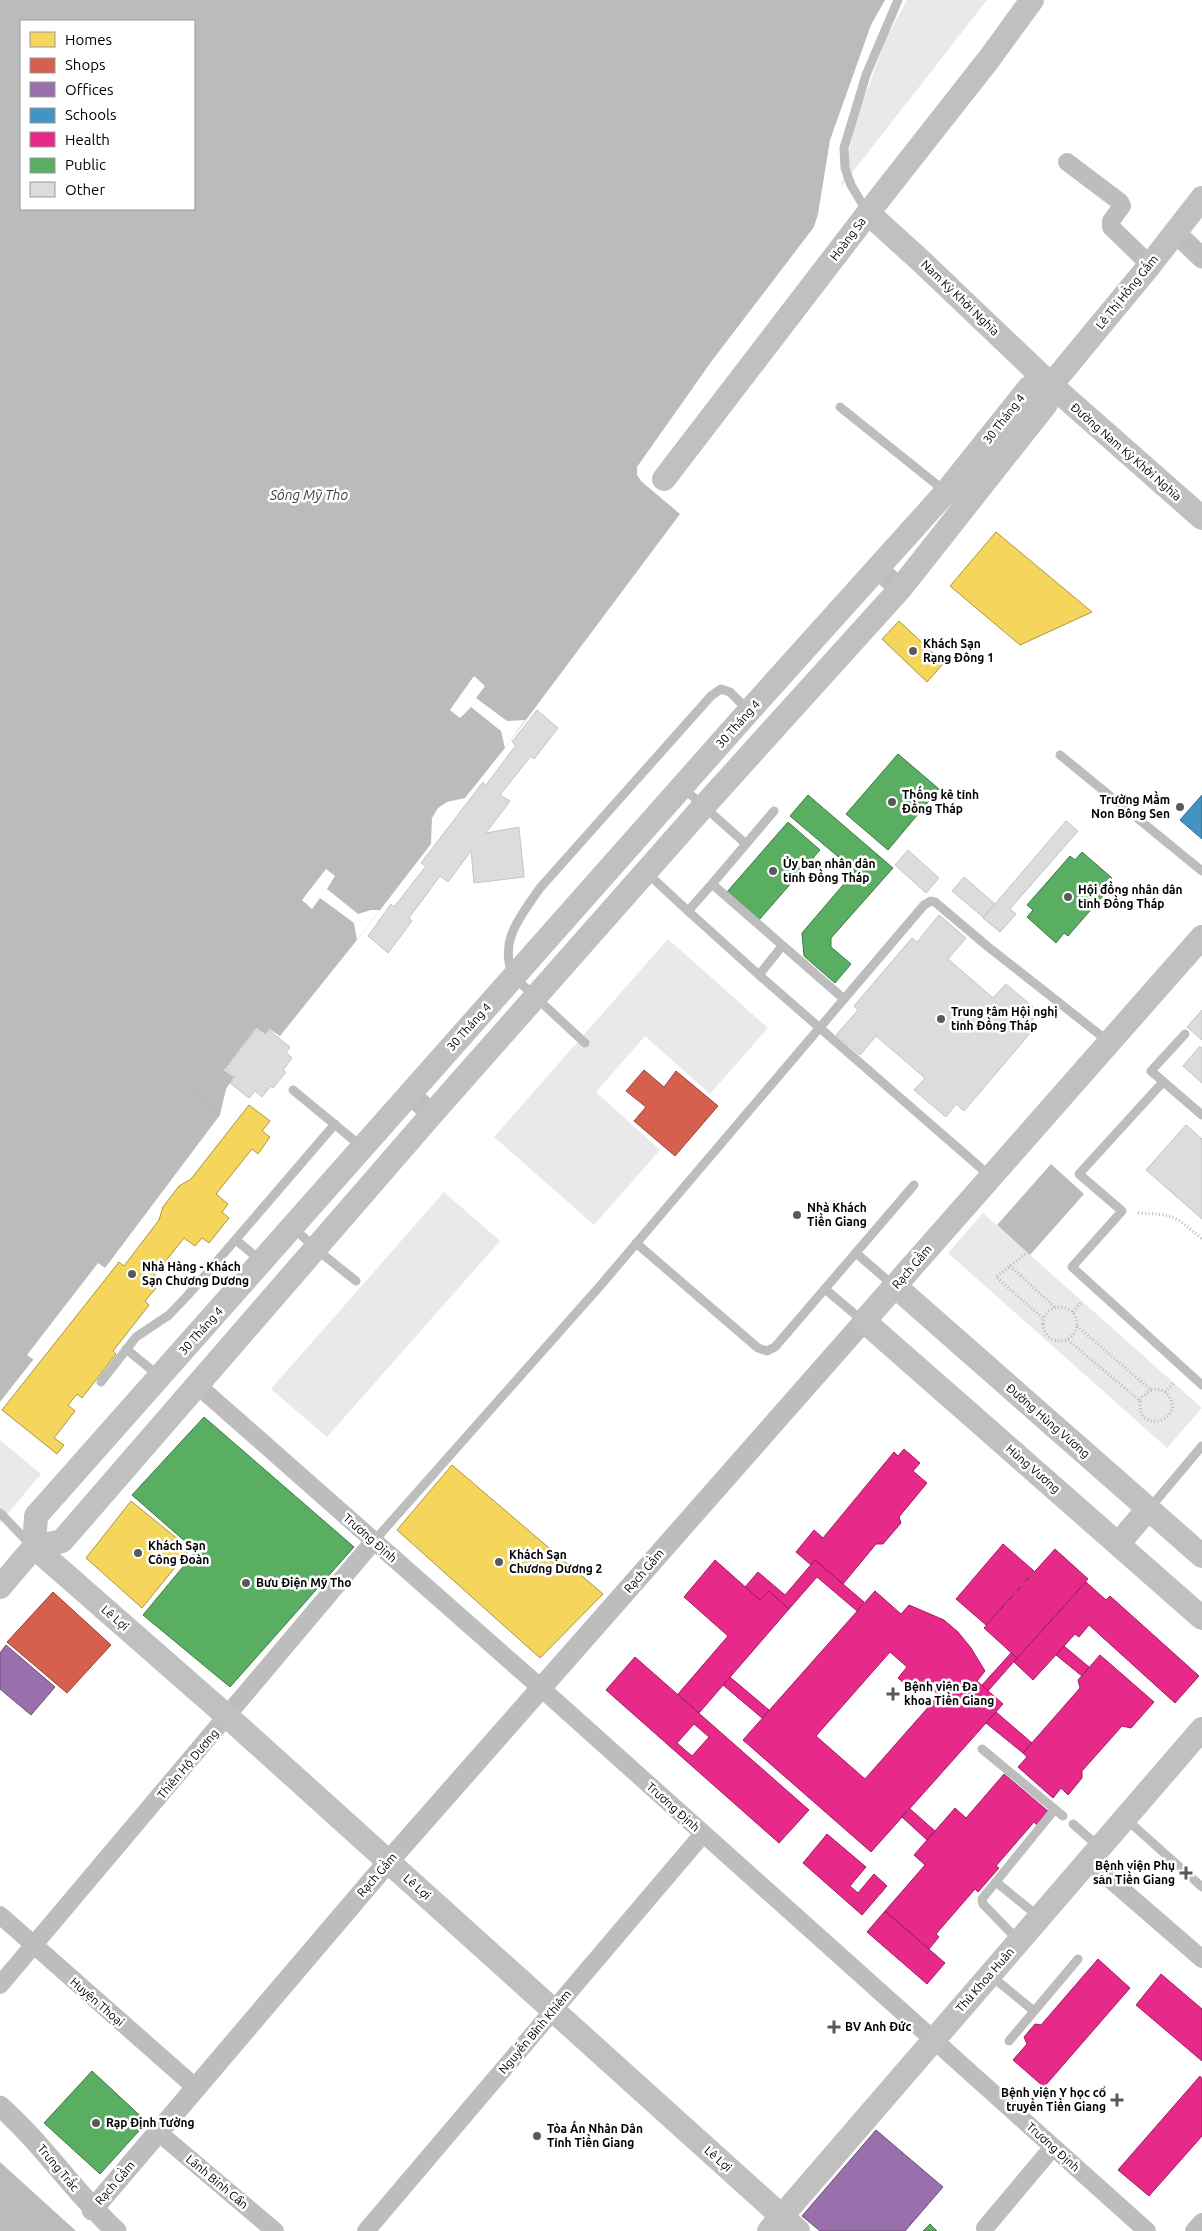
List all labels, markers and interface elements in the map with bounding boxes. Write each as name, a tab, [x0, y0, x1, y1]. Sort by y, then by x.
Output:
legend	[20, 20, 195, 210]
text: Homes	[65, 31, 112, 48]
text: Shops	[65, 56, 106, 73]
text: Offices	[65, 81, 113, 98]
text: Schools	[65, 106, 116, 123]
text: Health	[65, 131, 110, 148]
text: Public	[65, 156, 106, 173]
text: Other	[65, 181, 105, 198]
street label: Hoàng Sa	[827, 215, 868, 263]
street label: Lê Thị Hồng Gấm	[1092, 252, 1161, 332]
street label: Nam Kỳ Khởi Nghĩa	[919, 257, 1002, 338]
street label: 30 Tháng 4	[980, 391, 1027, 446]
street label: Đường Nam Kỳ Khởi Nghĩa	[1068, 400, 1184, 503]
water label: Sông Mỹ Tho	[269, 487, 348, 503]
place label: Khách Sạn Rạng Đông 1	[923, 637, 994, 664]
marker: Khách Sạn Rạng Đông 1	[907, 645, 919, 657]
street label: 30 Tháng 4	[713, 697, 762, 750]
place label: Thống kê tỉnh Đồng Tháp	[902, 785, 979, 815]
place label: Trường Mầm Non Bông Sen	[1091, 790, 1170, 820]
marker: Thống kê tỉnh Đồng Tháp	[886, 796, 898, 808]
marker: Trường Mầm Non Bông Sen	[1174, 801, 1186, 813]
place label: Ủy ban nhân dân tỉnh Đồng Tháp	[783, 856, 876, 884]
marker: Ủy ban nhân dân tỉnh Đồng Tháp	[767, 865, 779, 877]
place label: Hội đồng nhân dân tỉnh Đồng Tháp	[1078, 880, 1183, 910]
marker: Hội đồng nhân dân tỉnh Đồng Tháp	[1062, 891, 1074, 903]
street label: 30 Tháng 4	[444, 1000, 493, 1053]
place label: Trung tâm Hội nghị tỉnh Đồng Tháp	[951, 1005, 1058, 1032]
marker: Trung tâm Hội nghị tỉnh Đồng Tháp	[935, 1013, 947, 1025]
place label: Nhà Khách Tiền Giang	[807, 1201, 867, 1228]
marker: Nhà Khách Tiền Giang	[791, 1209, 803, 1221]
street label: Rạch Gầm	[889, 1242, 935, 1292]
place label: Nhà Hàng - Khách Sạn Chương Dương	[142, 1260, 249, 1287]
marker: Nhà Hàng - Khách Sạn Chương Dương	[126, 1268, 138, 1280]
street label: 30 Tháng 4	[176, 1304, 225, 1357]
street label: Đường Hùng Vương	[1004, 1381, 1093, 1460]
street label: Hùng Vương	[1004, 1442, 1063, 1496]
street label: Trương Định	[340, 1511, 400, 1565]
place label: Khách Sạn Công Đoàn	[148, 1539, 209, 1566]
street label: Rạch Gầm	[621, 1546, 667, 1596]
marker: Khách Sạn Công Đoàn	[132, 1547, 144, 1559]
place label: Khách Sạn Chương Dương 2	[509, 1548, 603, 1575]
marker: Khách Sạn Chương Dương 2	[493, 1556, 505, 1568]
place label: Bưu Điện Mỹ Tho	[256, 1576, 352, 1589]
marker: Bưu Điện Mỹ Tho	[240, 1577, 252, 1589]
street label: Lê Lợi	[98, 1602, 132, 1634]
place label: Bệnh viện Đa khoa Tiền Giang	[904, 1680, 994, 1707]
marker: Bệnh viện Đa khoa Tiền Giang	[886, 1687, 900, 1701]
street label: Thiên Hộ Dương	[155, 1726, 221, 1802]
street label: Trương Định	[644, 1779, 702, 1835]
street label: Rạch Gầm	[354, 1850, 400, 1900]
place label: Bệnh viện Phụ sản Tiền Giang	[1093, 1859, 1175, 1886]
marker: Bệnh viện Phụ sản Tiền Giang	[1179, 1866, 1193, 1880]
street label: Lê Lợi	[401, 1871, 433, 1903]
street label: Thủ Khoa Huân	[953, 1945, 1016, 2015]
street label: Huyện Thoại	[67, 1975, 127, 2029]
street label: Nguyễn Bỉnh Khiêm	[496, 1987, 573, 2076]
marker: BV Anh Đức	[827, 2020, 841, 2034]
place label: BV Anh Đức	[845, 2020, 912, 2033]
place label: Bệnh viện Y học cổ truyền Tiền Giang	[1001, 2086, 1106, 2113]
marker: Bệnh viện Y học cổ truyền Tiền Giang	[1110, 2093, 1124, 2107]
place label: Rạp Định Tường	[106, 2116, 195, 2129]
marker: Rạp Định Tường	[90, 2117, 102, 2129]
street label: Trương Định	[1024, 2119, 1082, 2175]
place label: Tòa Án Nhân Dân Tỉnh Tiền Giang	[547, 2120, 643, 2149]
marker: Tòa Án Nhân Dân Tỉnh Tiền Giang	[531, 2130, 543, 2142]
street label: Trưng Trắc	[35, 2141, 83, 2194]
street label: Lê Lợi	[702, 2143, 734, 2175]
street label: Lãnh Binh Cẩn	[184, 2152, 251, 2211]
street label: Rạch Gầm	[92, 2158, 138, 2208]

